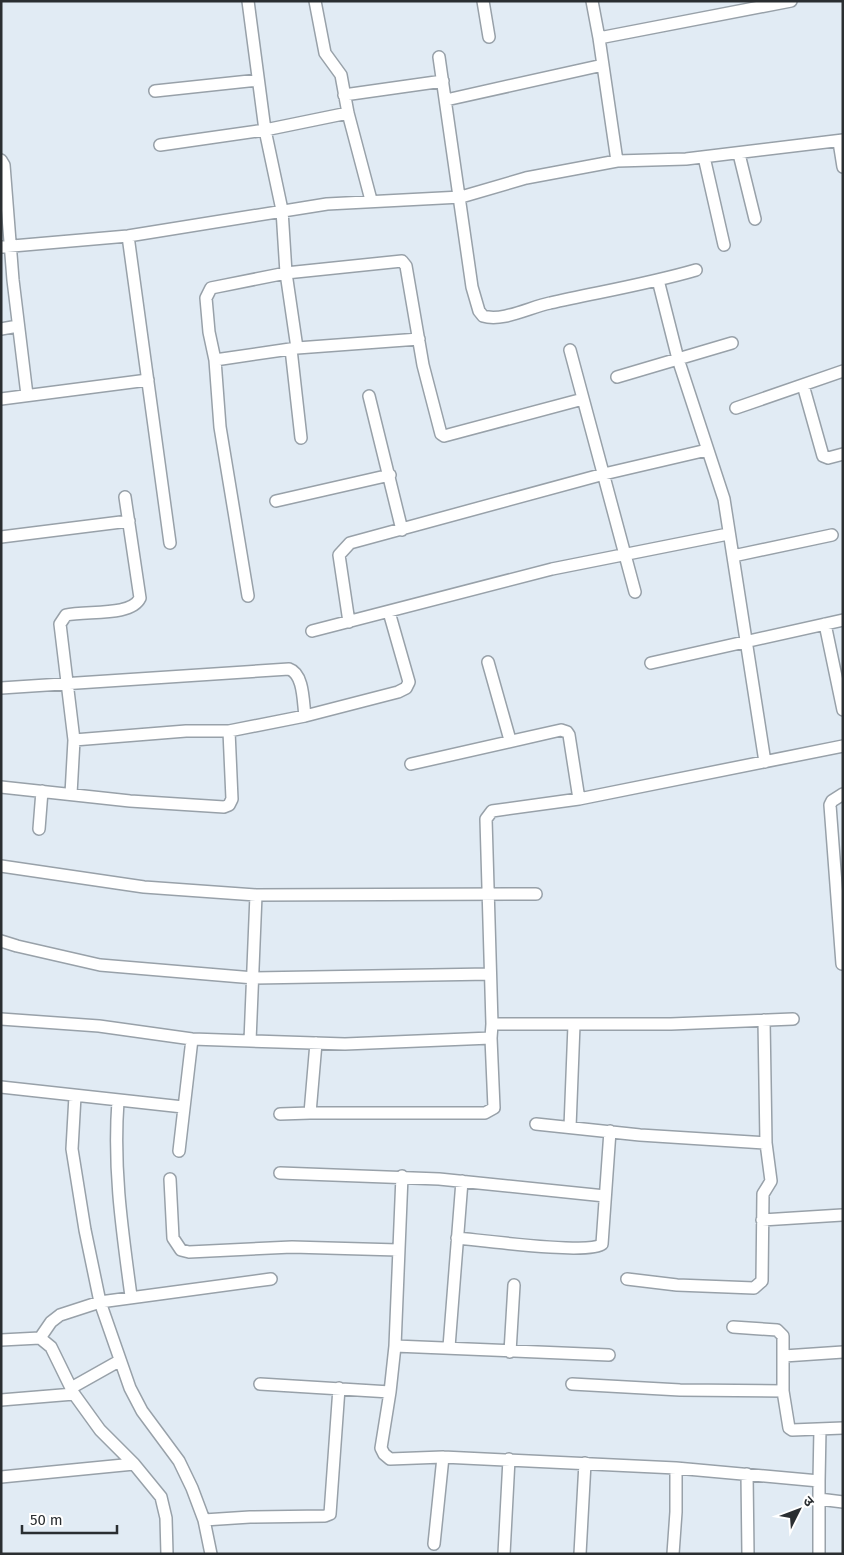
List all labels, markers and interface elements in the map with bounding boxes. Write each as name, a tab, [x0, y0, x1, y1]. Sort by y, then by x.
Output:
north arrow	[774, 1485, 824, 1535]
text: उ	[799, 1493, 818, 1511]
scale bar	[22, 1502, 118, 1534]
text: 50 m	[30, 1511, 63, 1529]

